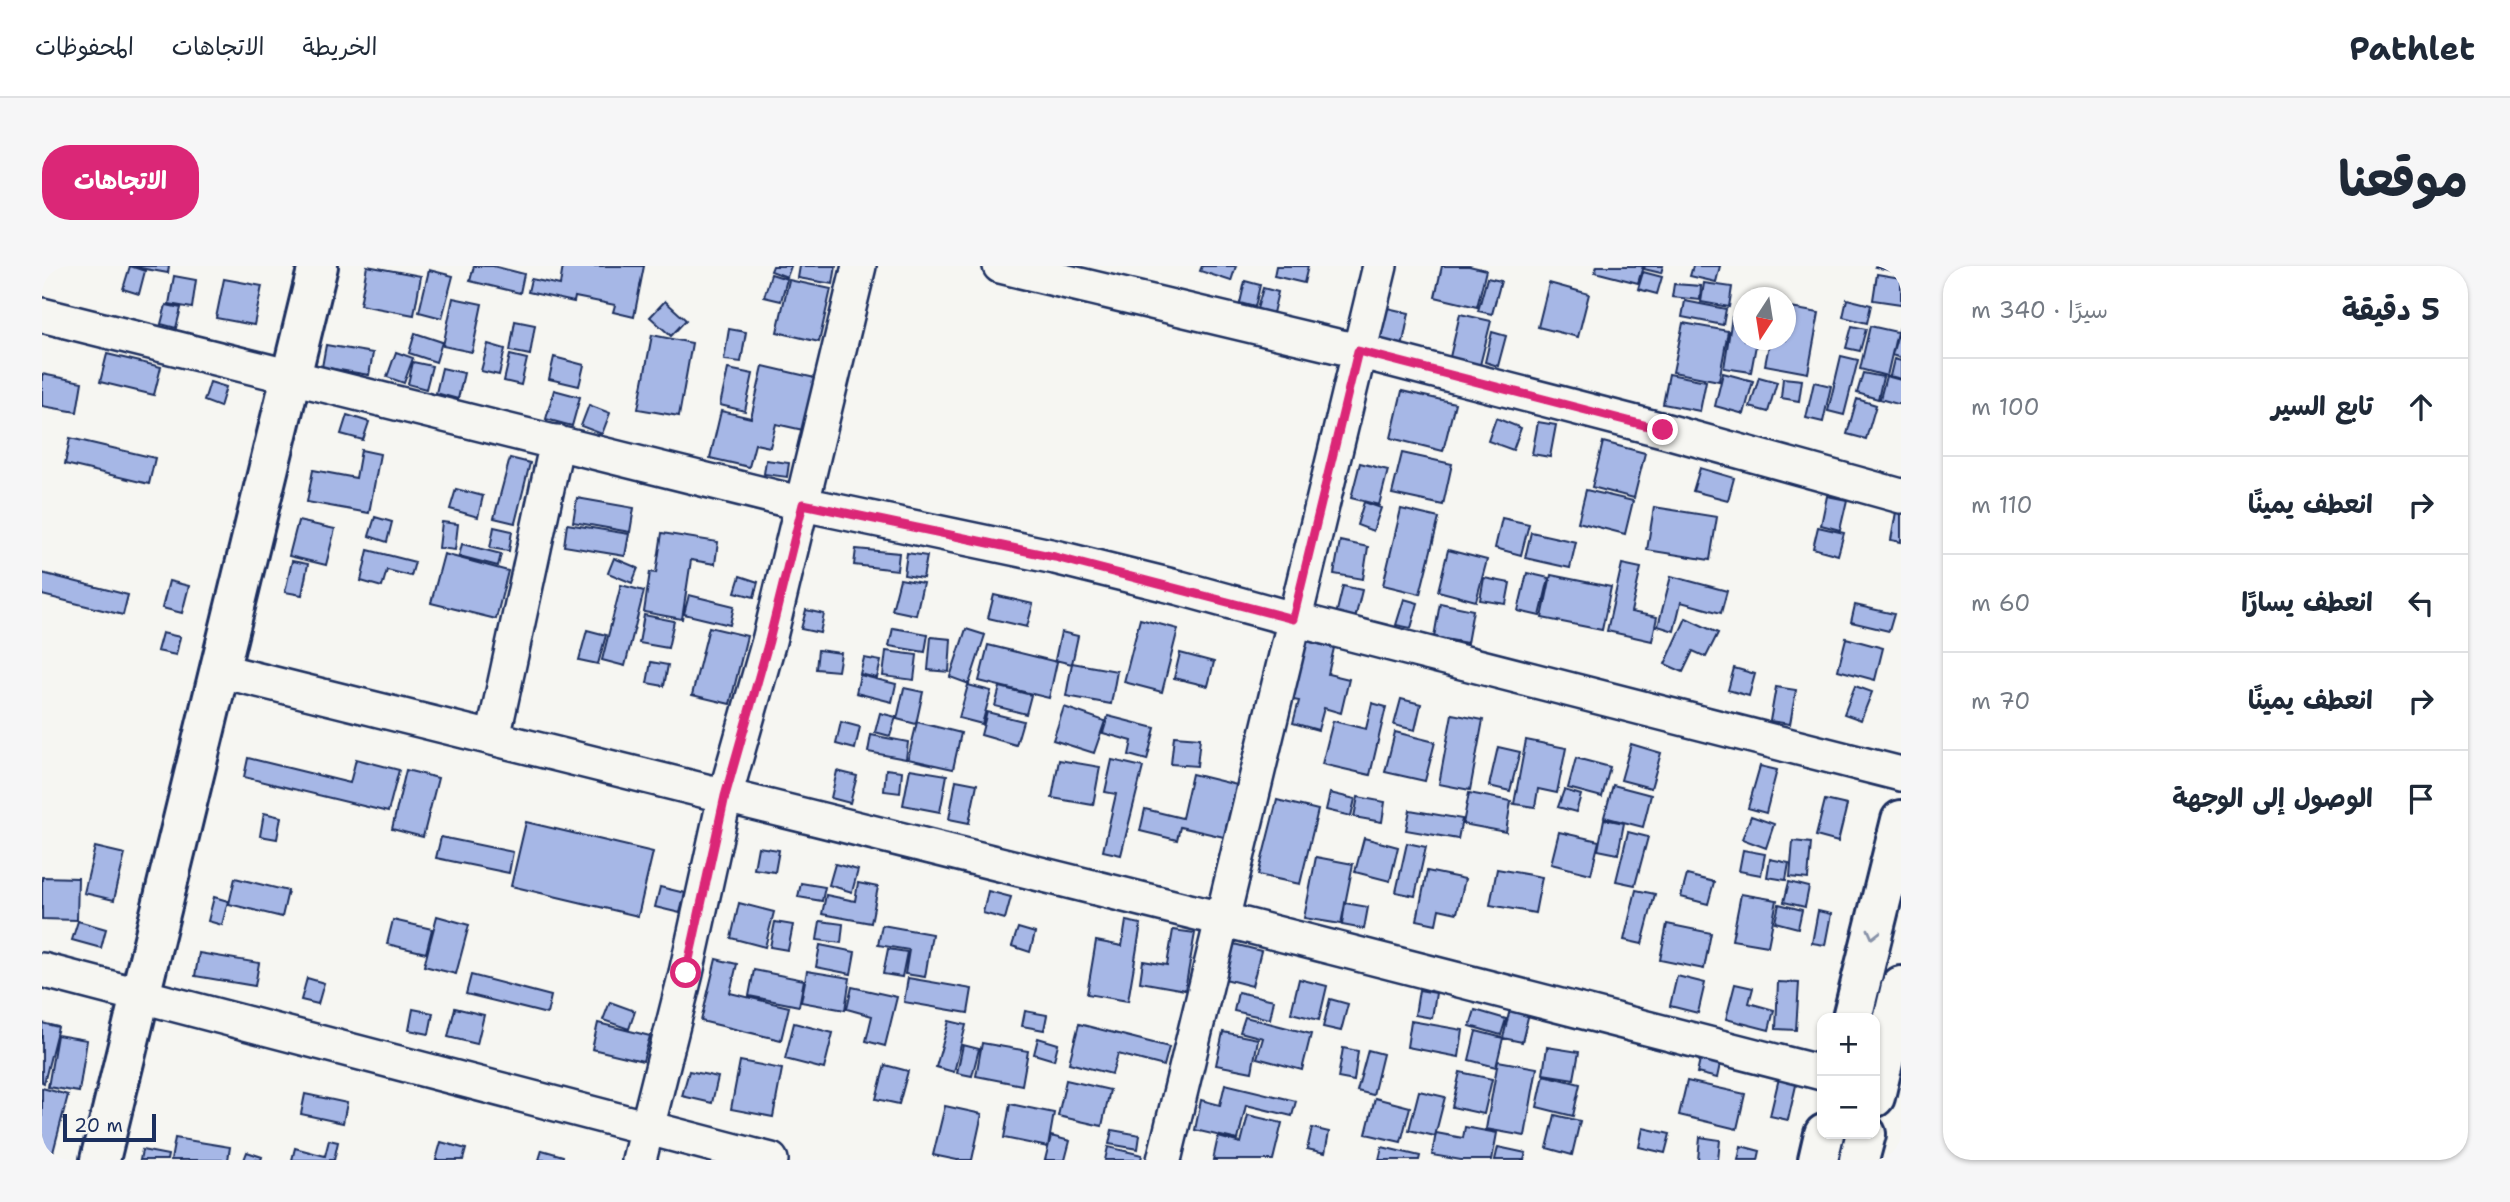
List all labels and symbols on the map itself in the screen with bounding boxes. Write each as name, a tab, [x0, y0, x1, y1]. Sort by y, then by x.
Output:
north arrow	[1733, 287, 1796, 350]
route end	[1647, 414, 1678, 445]
one-way arrow	[1867, 928, 1881, 940]
route start	[670, 957, 701, 988]
scale bar	[63, 1111, 156, 1143]

